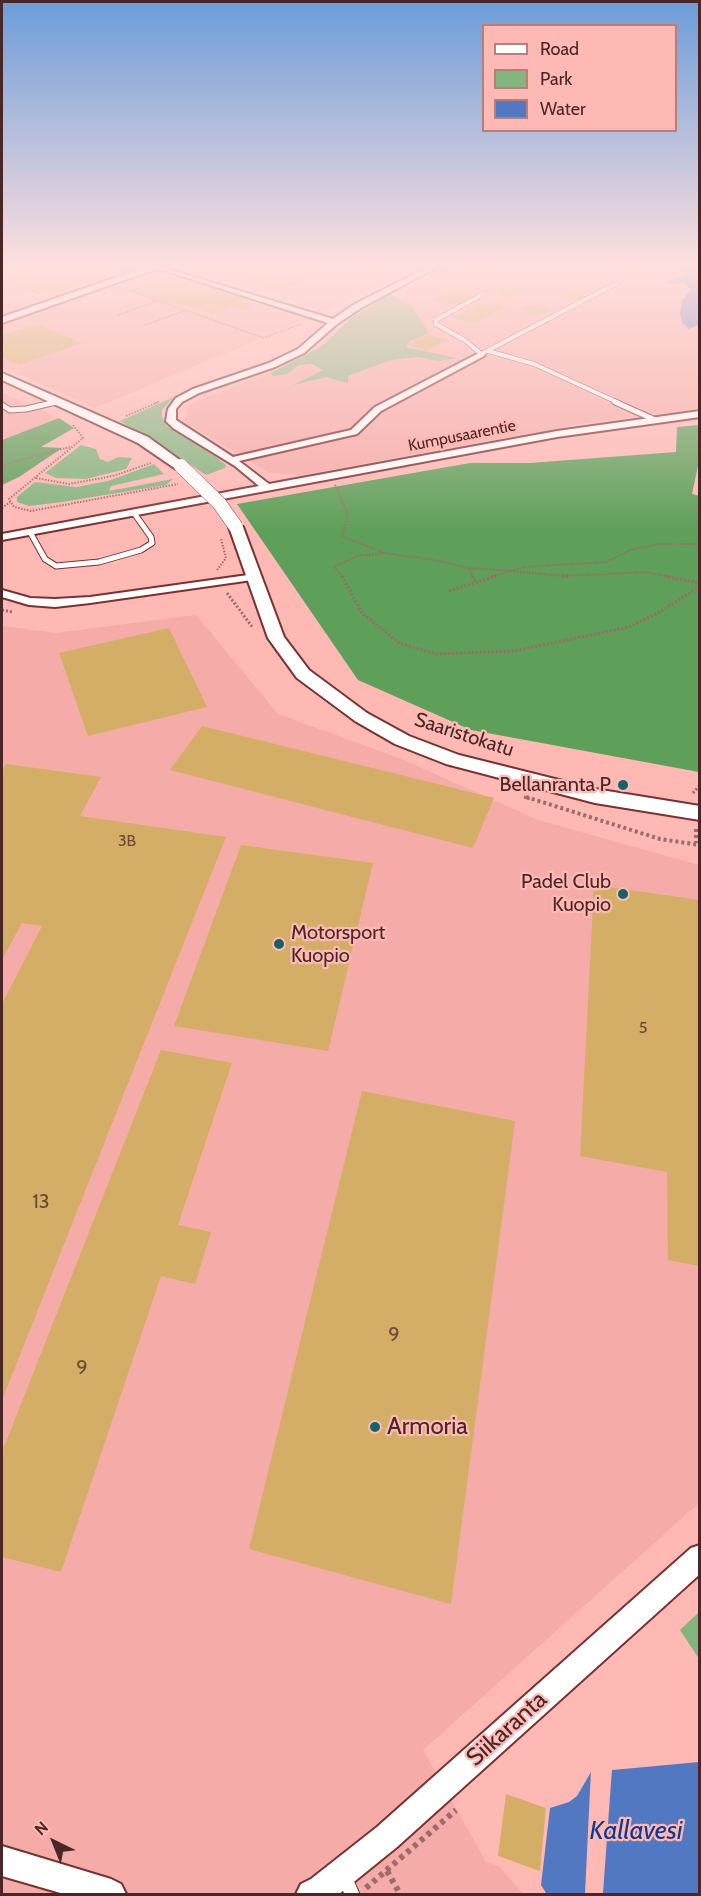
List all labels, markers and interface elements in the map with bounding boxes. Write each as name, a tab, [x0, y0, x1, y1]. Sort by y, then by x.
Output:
legend	[482, 24, 677, 132]
text: Road	[540, 38, 579, 60]
text: Park	[540, 68, 572, 90]
text: Water	[540, 98, 586, 120]
street label: Kumpusaarentie	[407, 416, 517, 456]
street label: Saaristokatu	[411, 708, 517, 762]
place label: Bellanranta P	[500, 773, 611, 797]
marker: Bellanranta P	[616, 778, 630, 792]
house number: 3B	[118, 831, 136, 851]
place label: Padel Club Kuopio	[521, 870, 611, 917]
marker: Padel Club Kuopio	[616, 887, 630, 901]
place label: Motorsport Kuopio	[291, 921, 385, 968]
marker: Motorsport Kuopio	[272, 937, 286, 951]
house number: 5	[639, 1018, 647, 1038]
house number: 13	[32, 1190, 50, 1214]
house number: 9	[388, 1323, 400, 1347]
house number: 9	[76, 1356, 88, 1380]
place label: Armoria	[387, 1413, 468, 1441]
marker: Armoria	[368, 1420, 382, 1434]
street label: Siikaranta	[461, 1686, 553, 1772]
north arrow	[24, 1812, 84, 1872]
water label: Kallavesi	[590, 1815, 682, 1847]
text: N	[31, 1818, 52, 1839]

